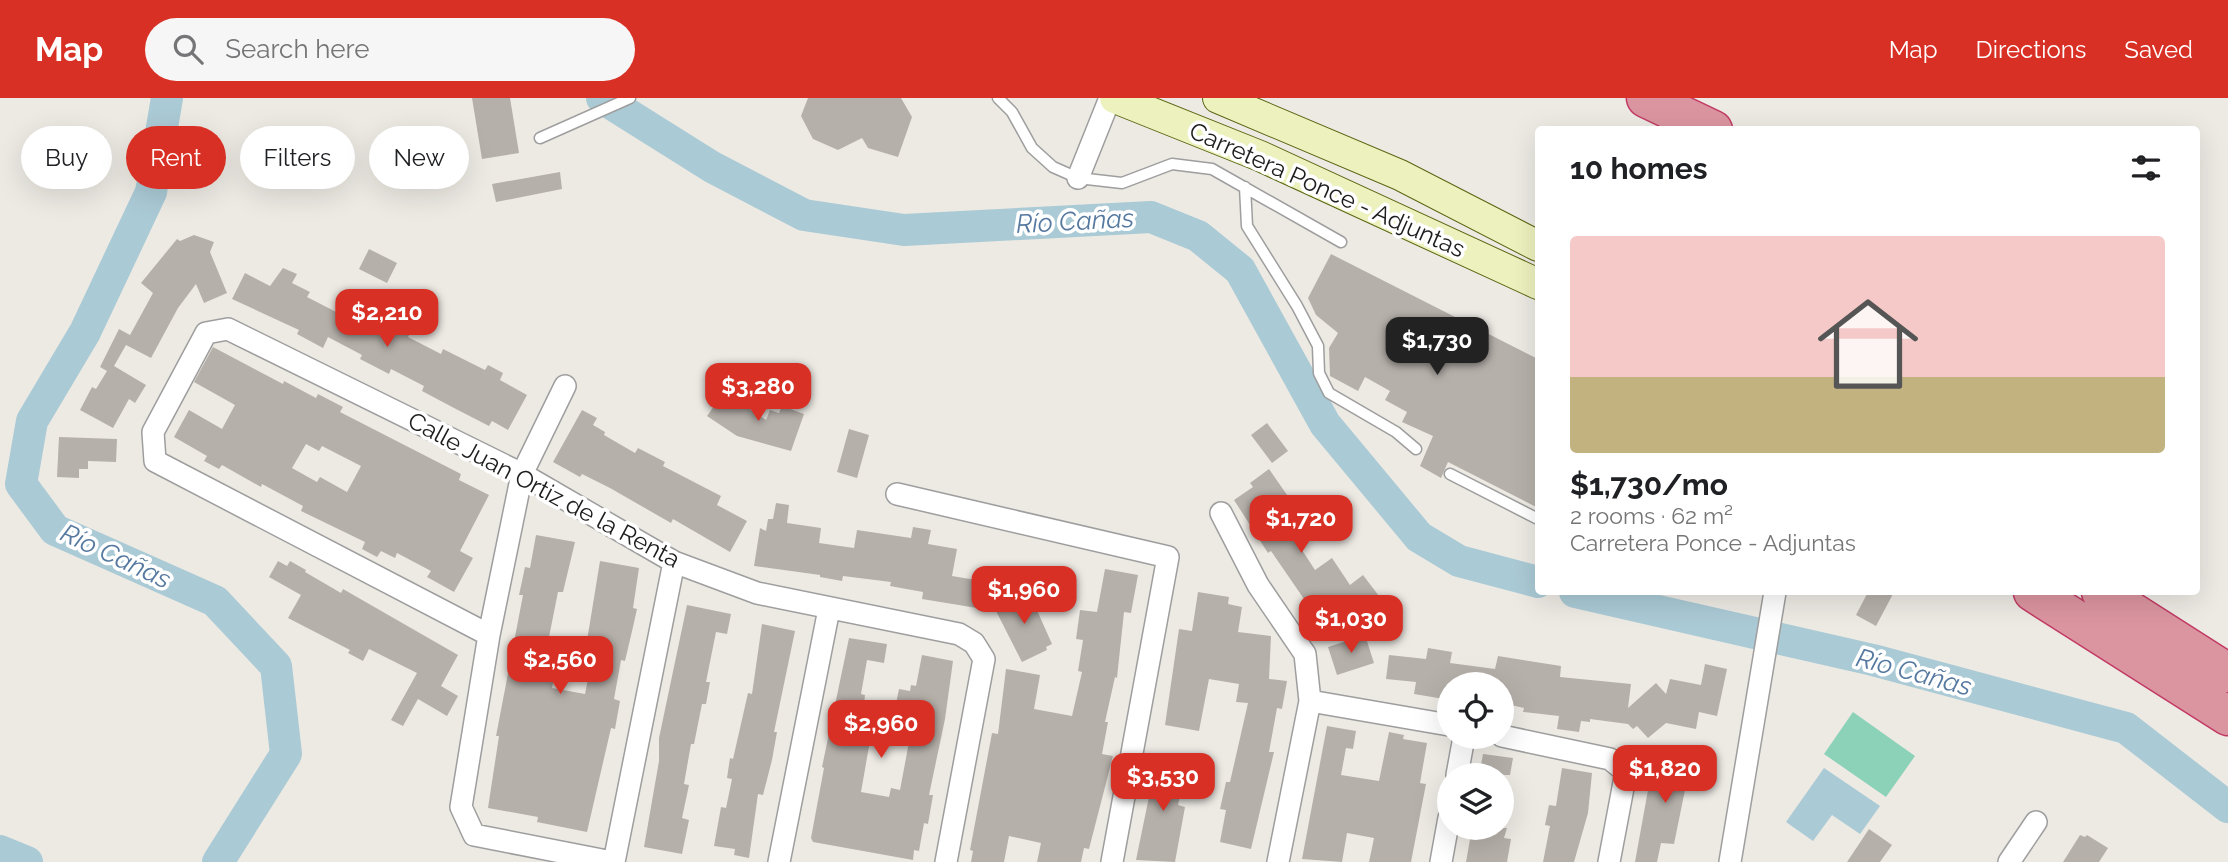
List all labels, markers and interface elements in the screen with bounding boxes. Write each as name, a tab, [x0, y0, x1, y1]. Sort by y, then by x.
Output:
search box	[145, 18, 635, 81]
text: Map	[35, 30, 103, 69]
icon: search	[169, 30, 207, 68]
text: Search here	[225, 34, 370, 64]
text: Map	[1889, 35, 1938, 64]
text: Directions	[1976, 35, 2086, 64]
text: Saved	[2124, 35, 2193, 64]
street label: Carretera Ponce - Adjuntas	[1185, 116, 1469, 263]
chip: Buy	[21, 126, 112, 189]
chip: Rent	[126, 126, 226, 189]
chip: Filters	[240, 126, 355, 189]
chip: New	[369, 126, 469, 189]
icon: filters	[2127, 149, 2165, 187]
text: 10 homes	[1570, 151, 1707, 186]
water label: Río Cañas	[1015, 203, 1135, 239]
icon: home	[1805, 281, 1931, 407]
pin: $2,210	[330, 289, 444, 349]
text: $2,210	[351, 298, 423, 325]
pin: $1,730	[1380, 317, 1494, 377]
text: $1,730	[1402, 326, 1472, 353]
pin: $3,280	[701, 364, 815, 423]
text: $3,280	[721, 372, 795, 399]
street label: Calle Juan Ortiz de la Renta	[403, 405, 685, 574]
text: $1,730/mo	[1570, 467, 1728, 502]
pin: $1,720	[1244, 496, 1358, 555]
text: 2 rooms · 62 m²	[1570, 502, 1733, 529]
text: $1,720	[1266, 504, 1336, 531]
water label: Río Cañas	[56, 517, 176, 595]
text: Carretera Ponce - Adjuntas	[1570, 529, 1856, 556]
pin: $1,960	[967, 566, 1081, 626]
text: $1,960	[988, 575, 1060, 602]
pin: $1,030	[1294, 596, 1408, 655]
text: $1,030	[1315, 604, 1387, 631]
pin: $2,560	[503, 636, 617, 696]
water label: Río Cañas	[1853, 642, 1975, 702]
text: $2,560	[523, 645, 597, 672]
map controls	[1437, 672, 1514, 840]
button: locate	[1437, 672, 1514, 749]
pin: $2,960	[824, 700, 938, 760]
text: $2,960	[844, 709, 918, 736]
pin: $1,820	[1608, 746, 1722, 805]
pin: $3,530	[1106, 754, 1220, 813]
text: $1,820	[1629, 754, 1701, 781]
text: $3,530	[1127, 762, 1199, 789]
button: layers	[1437, 763, 1514, 840]

